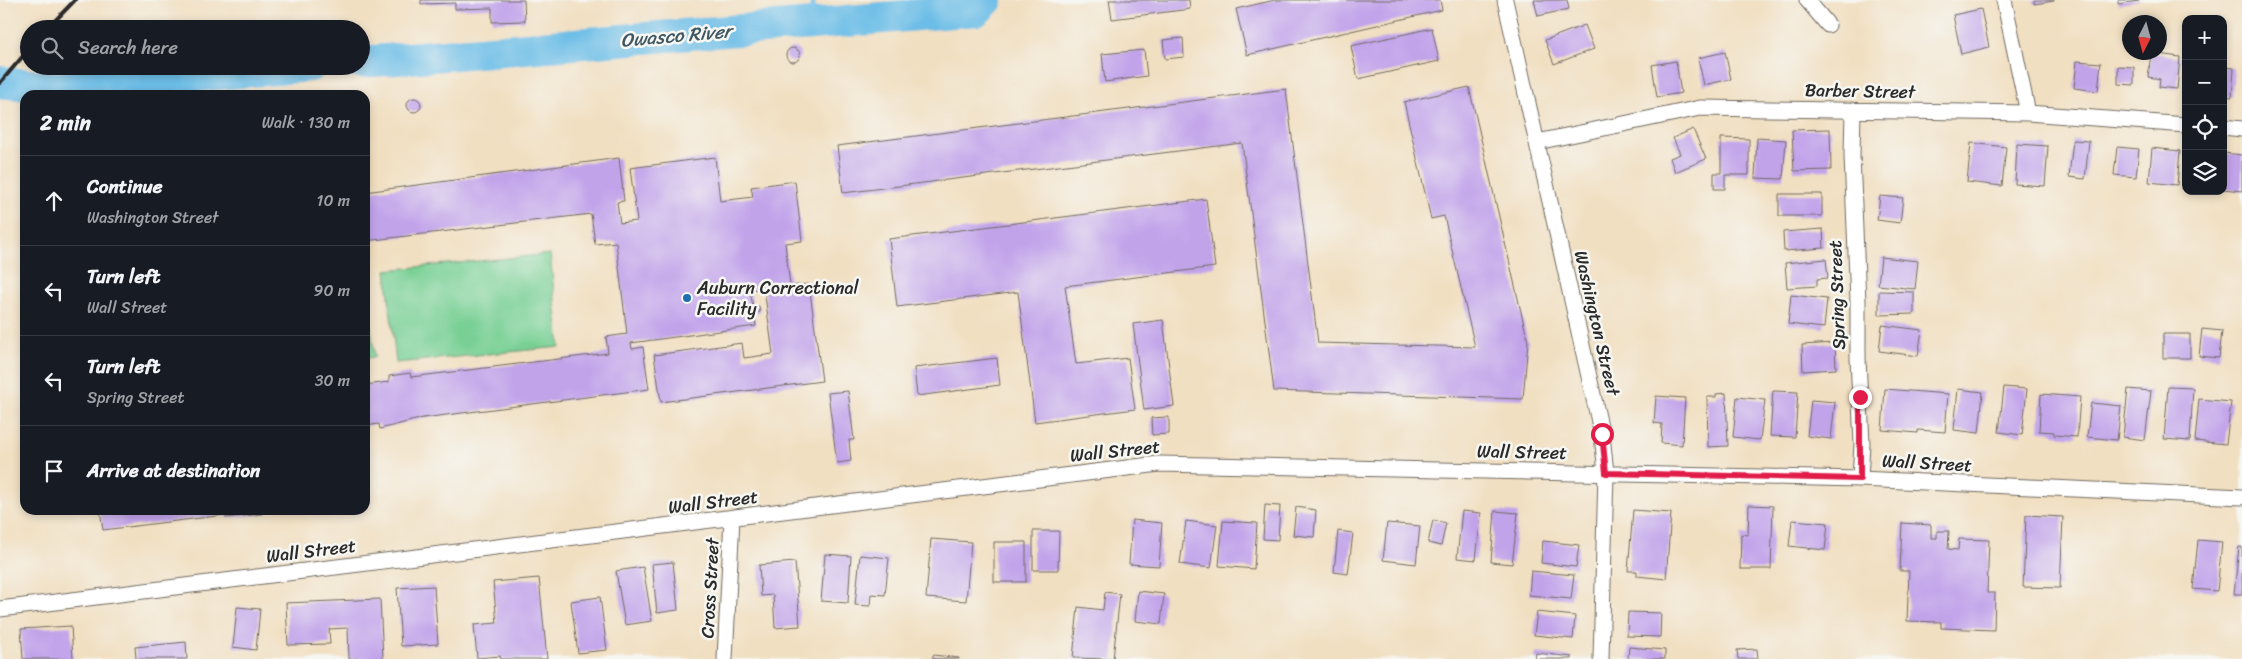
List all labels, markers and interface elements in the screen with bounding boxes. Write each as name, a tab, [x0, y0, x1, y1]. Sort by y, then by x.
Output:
water label: Owasco River	[619, 14, 736, 57]
north arrow	[2122, 15, 2167, 60]
map controls	[2182, 15, 2227, 195]
button: +	[2182, 15, 2227, 60]
search box	[20, 20, 370, 75]
text: Search here	[78, 31, 178, 64]
icon: search	[38, 34, 66, 62]
button: −	[2182, 60, 2227, 105]
street label: Barber Street	[1805, 74, 1916, 108]
text: 2 min	[40, 104, 91, 142]
button: locate	[2182, 105, 2227, 150]
text: Walk · 130 m	[262, 108, 350, 137]
button: layers	[2182, 150, 2227, 195]
text: Continue	[87, 170, 163, 203]
text: 10 m	[317, 186, 350, 215]
icon: ahead	[40, 187, 68, 215]
text: Washington Street	[87, 203, 219, 232]
street label: Spring Street	[1819, 240, 1855, 350]
street label: Washington Street	[1565, 247, 1629, 399]
text: Turn left	[87, 260, 160, 293]
place label: Auburn Correctional Facility	[696, 272, 859, 325]
text: 90 m	[314, 276, 350, 305]
icon: left	[40, 277, 68, 305]
marker: Auburn Correctional Facility	[681, 292, 693, 304]
text: Wall Street	[87, 293, 167, 322]
text: Turn left	[87, 350, 160, 383]
text: 30 m	[315, 366, 350, 395]
icon: left	[40, 367, 68, 395]
text: Spring Street	[87, 383, 184, 412]
route end	[1849, 386, 1872, 409]
route start	[1591, 423, 1614, 446]
street label: Wall Street	[1068, 430, 1162, 472]
street label: Wall Street	[1477, 435, 1567, 469]
street label: Wall Street	[1881, 445, 1973, 481]
text: Arrive at destination	[87, 454, 260, 487]
icon: arrive	[40, 457, 68, 485]
street label: Wall Street	[666, 481, 760, 523]
street label: Wall Street	[264, 530, 358, 572]
street label: Cross Street	[691, 536, 729, 639]

